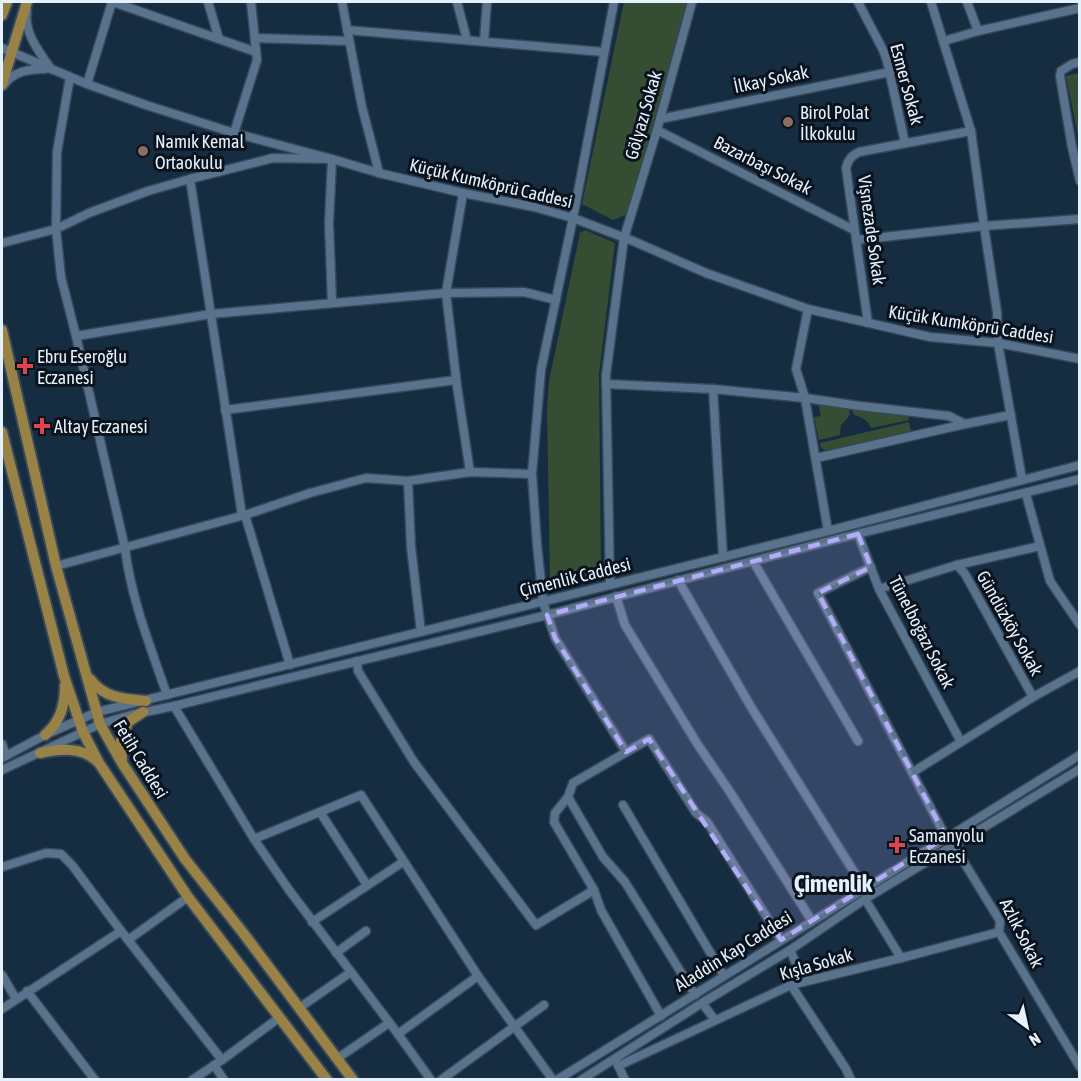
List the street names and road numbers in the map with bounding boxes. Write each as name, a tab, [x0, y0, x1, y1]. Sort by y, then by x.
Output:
street label: Esmer Sokak	[886, 41, 928, 127]
street label: İlkay Sokak	[732, 61, 810, 97]
street label: Gölyazı Sokak	[620, 68, 666, 162]
street label: Bazarbaşı Sokak	[710, 131, 816, 199]
street label: Küçük Kumköprü Caddesi	[407, 154, 575, 212]
street label: Vişnezade Sokak	[854, 174, 890, 286]
street label: Küçük Kumköprü Caddesi	[887, 301, 1055, 347]
street label: Çimenlik Caddesi	[517, 553, 633, 601]
street label: Gündüzköy Sokak	[973, 567, 1047, 679]
street label: Tünelboğazı Sokak	[885, 572, 959, 692]
street label: Fetih Caddesi	[109, 716, 173, 802]
street label: Azlık Sokak	[996, 895, 1048, 971]
street label: Aladdin Kap Caddesi	[670, 906, 796, 996]
street label: Kışla Sokak	[777, 944, 855, 984]

